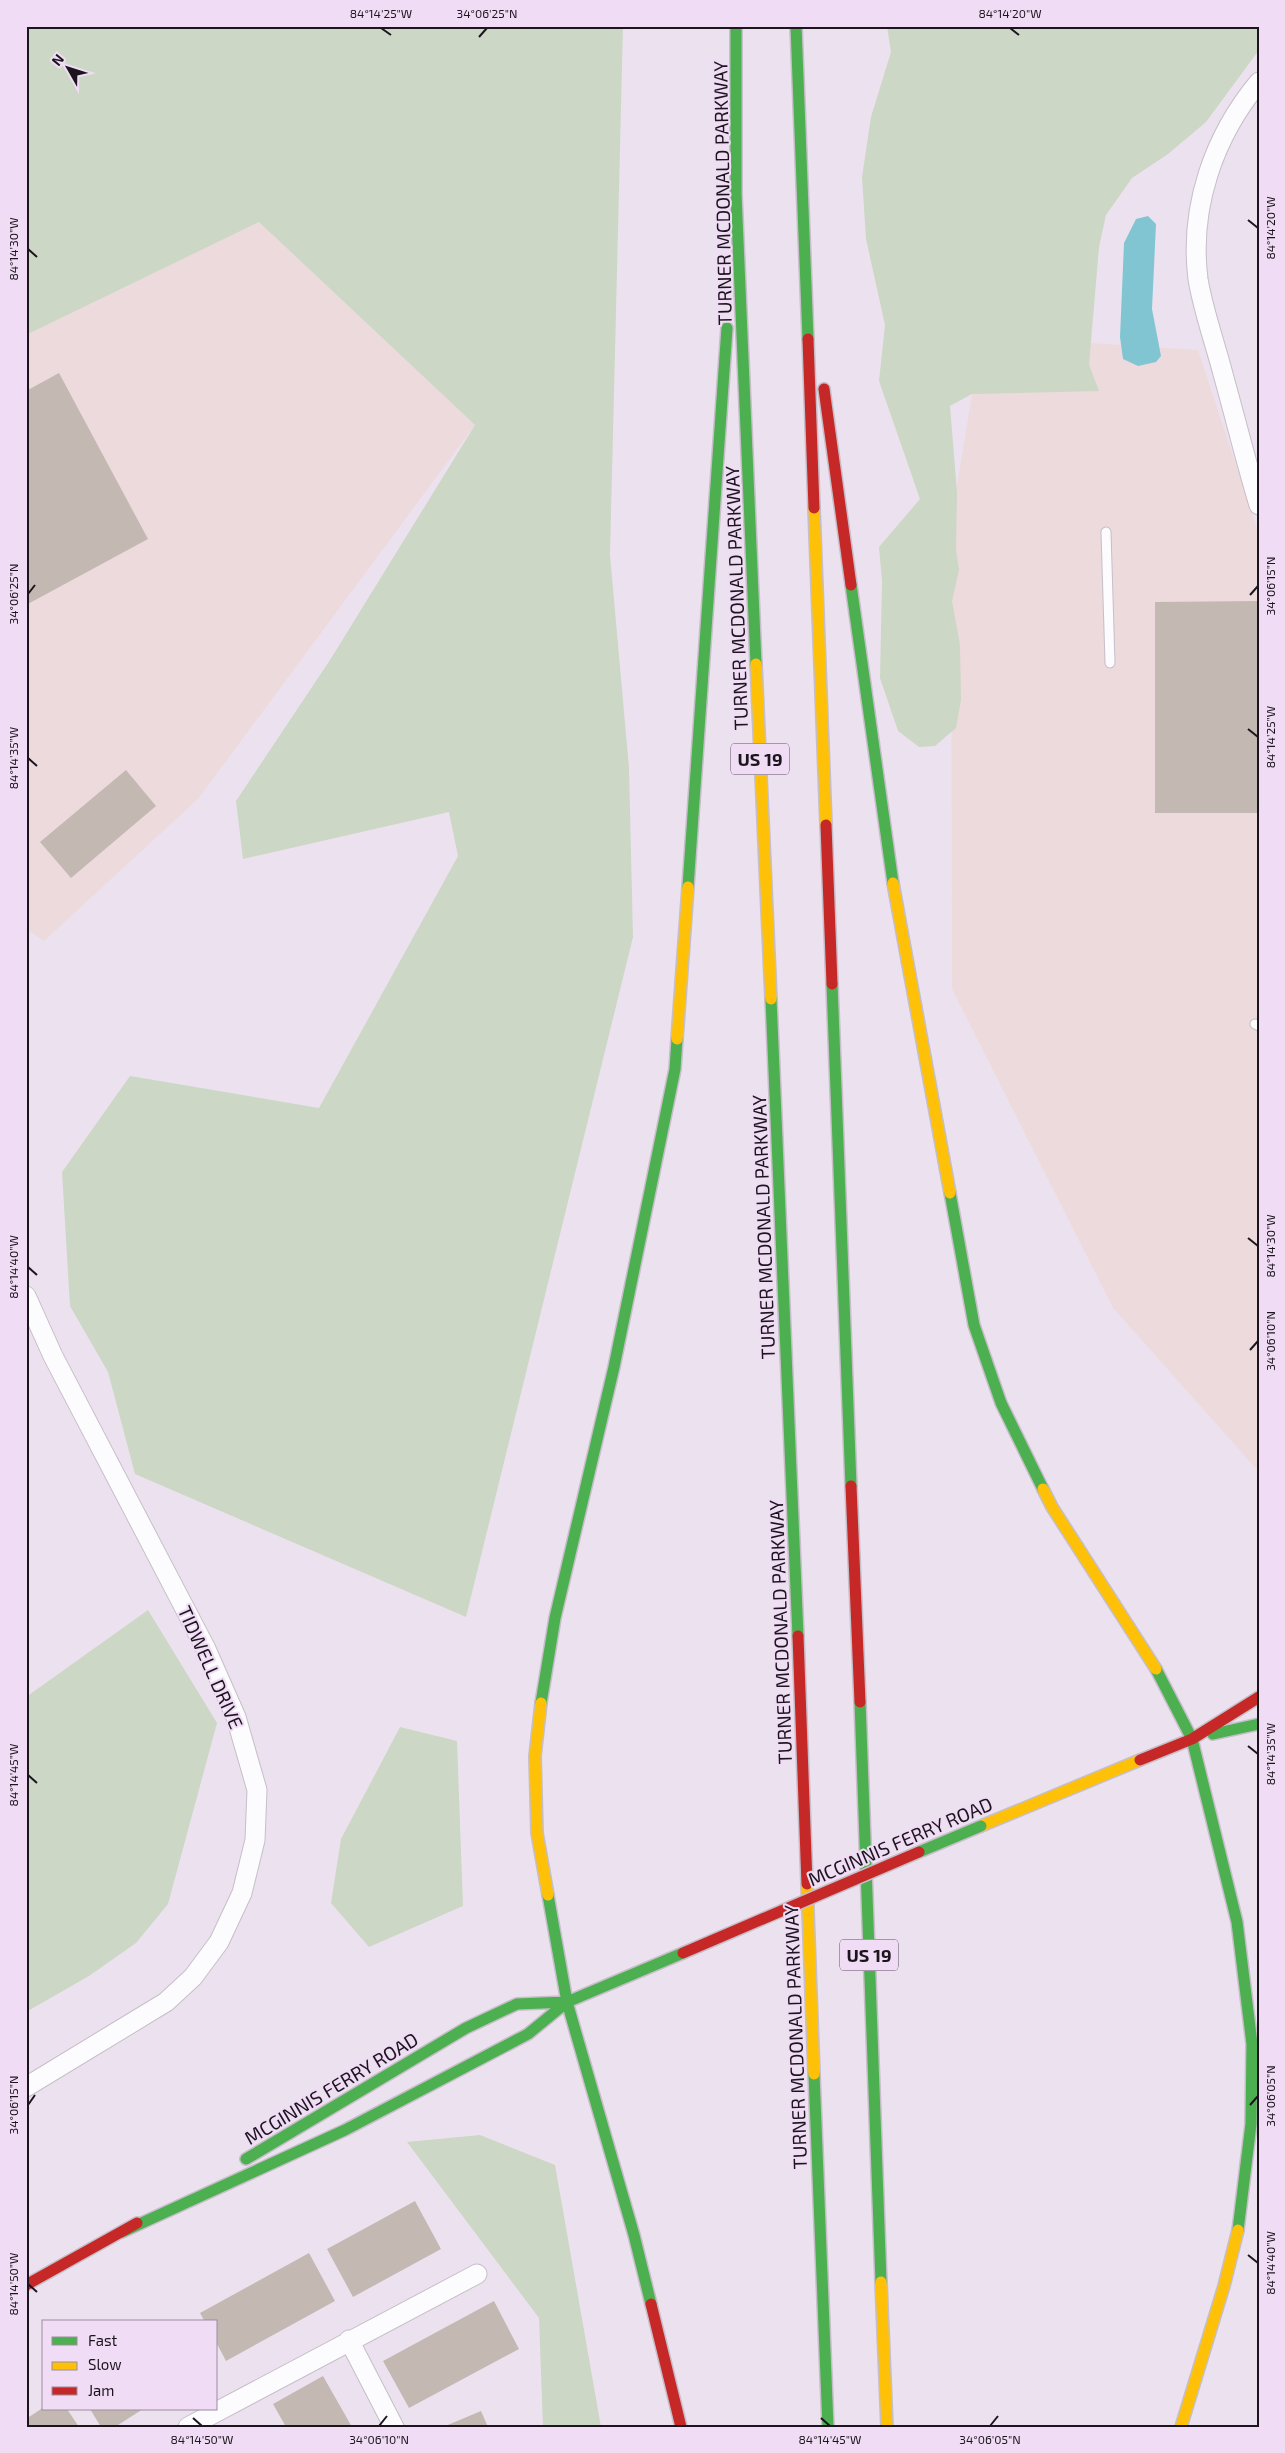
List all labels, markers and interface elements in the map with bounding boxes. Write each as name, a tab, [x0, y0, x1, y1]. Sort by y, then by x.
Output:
text: 84°14'25"W	[350, 6, 412, 20]
text: 34°06'25"N	[457, 6, 517, 20]
text: 84°14'20"W	[978, 6, 1042, 20]
north arrow	[42, 42, 92, 92]
text: N	[48, 50, 67, 69]
street label: TURNER MCDONALD PARKWAY	[708, 60, 736, 325]
text: 84°14'20"W	[1263, 196, 1277, 260]
text: 84°14'30"W	[6, 217, 20, 281]
street label: TURNER MCDONALD PARKWAY	[720, 465, 752, 731]
text: 34°06'15"N	[1263, 557, 1277, 615]
text: 34°06'25"N	[6, 564, 20, 624]
text: 84°14'25"W	[1263, 706, 1277, 768]
text: 84°14'35"W	[6, 727, 20, 789]
road number: US 19	[731, 744, 789, 774]
street label: TURNER MCDONALD PARKWAY	[747, 1094, 779, 1360]
text: 84°14'30"W	[1263, 1214, 1277, 1278]
text: 84°14'40"W	[6, 1235, 20, 1299]
text: 34°06'10"N	[1263, 1311, 1277, 1371]
street label: TURNER MCDONALD PARKWAY	[764, 1499, 796, 1765]
street label: TIDWELL DRIVE	[174, 1602, 248, 1732]
text: 84°14'35"W	[1263, 1723, 1277, 1785]
text: 84°14'45"W	[6, 1744, 20, 1806]
street label: MCGINNIS FERRY ROAD	[804, 1792, 996, 1890]
street label: TURNER MCDONALD PARKWAY	[779, 1904, 811, 2170]
road number: US 19	[840, 1940, 898, 1970]
street label: MCGINNIS FERRY ROAD	[240, 2027, 422, 2149]
text: 34°06'05"N	[1263, 2065, 1277, 2127]
text: 34°06'15"N	[6, 2076, 20, 2134]
text: 84°14'40"W	[1263, 2231, 1277, 2295]
text: 84°14'50"W	[6, 2253, 20, 2315]
legend	[42, 2320, 218, 2410]
text: Fast	[88, 2331, 118, 2349]
text: Slow	[88, 2355, 122, 2373]
text: Jam	[88, 2381, 114, 2399]
text: 84°14'50"W	[171, 2432, 233, 2446]
text: 34°06'10"N	[349, 2432, 409, 2446]
text: 84°14'45"W	[799, 2432, 861, 2446]
text: 34°06'05"N	[959, 2432, 1021, 2446]

